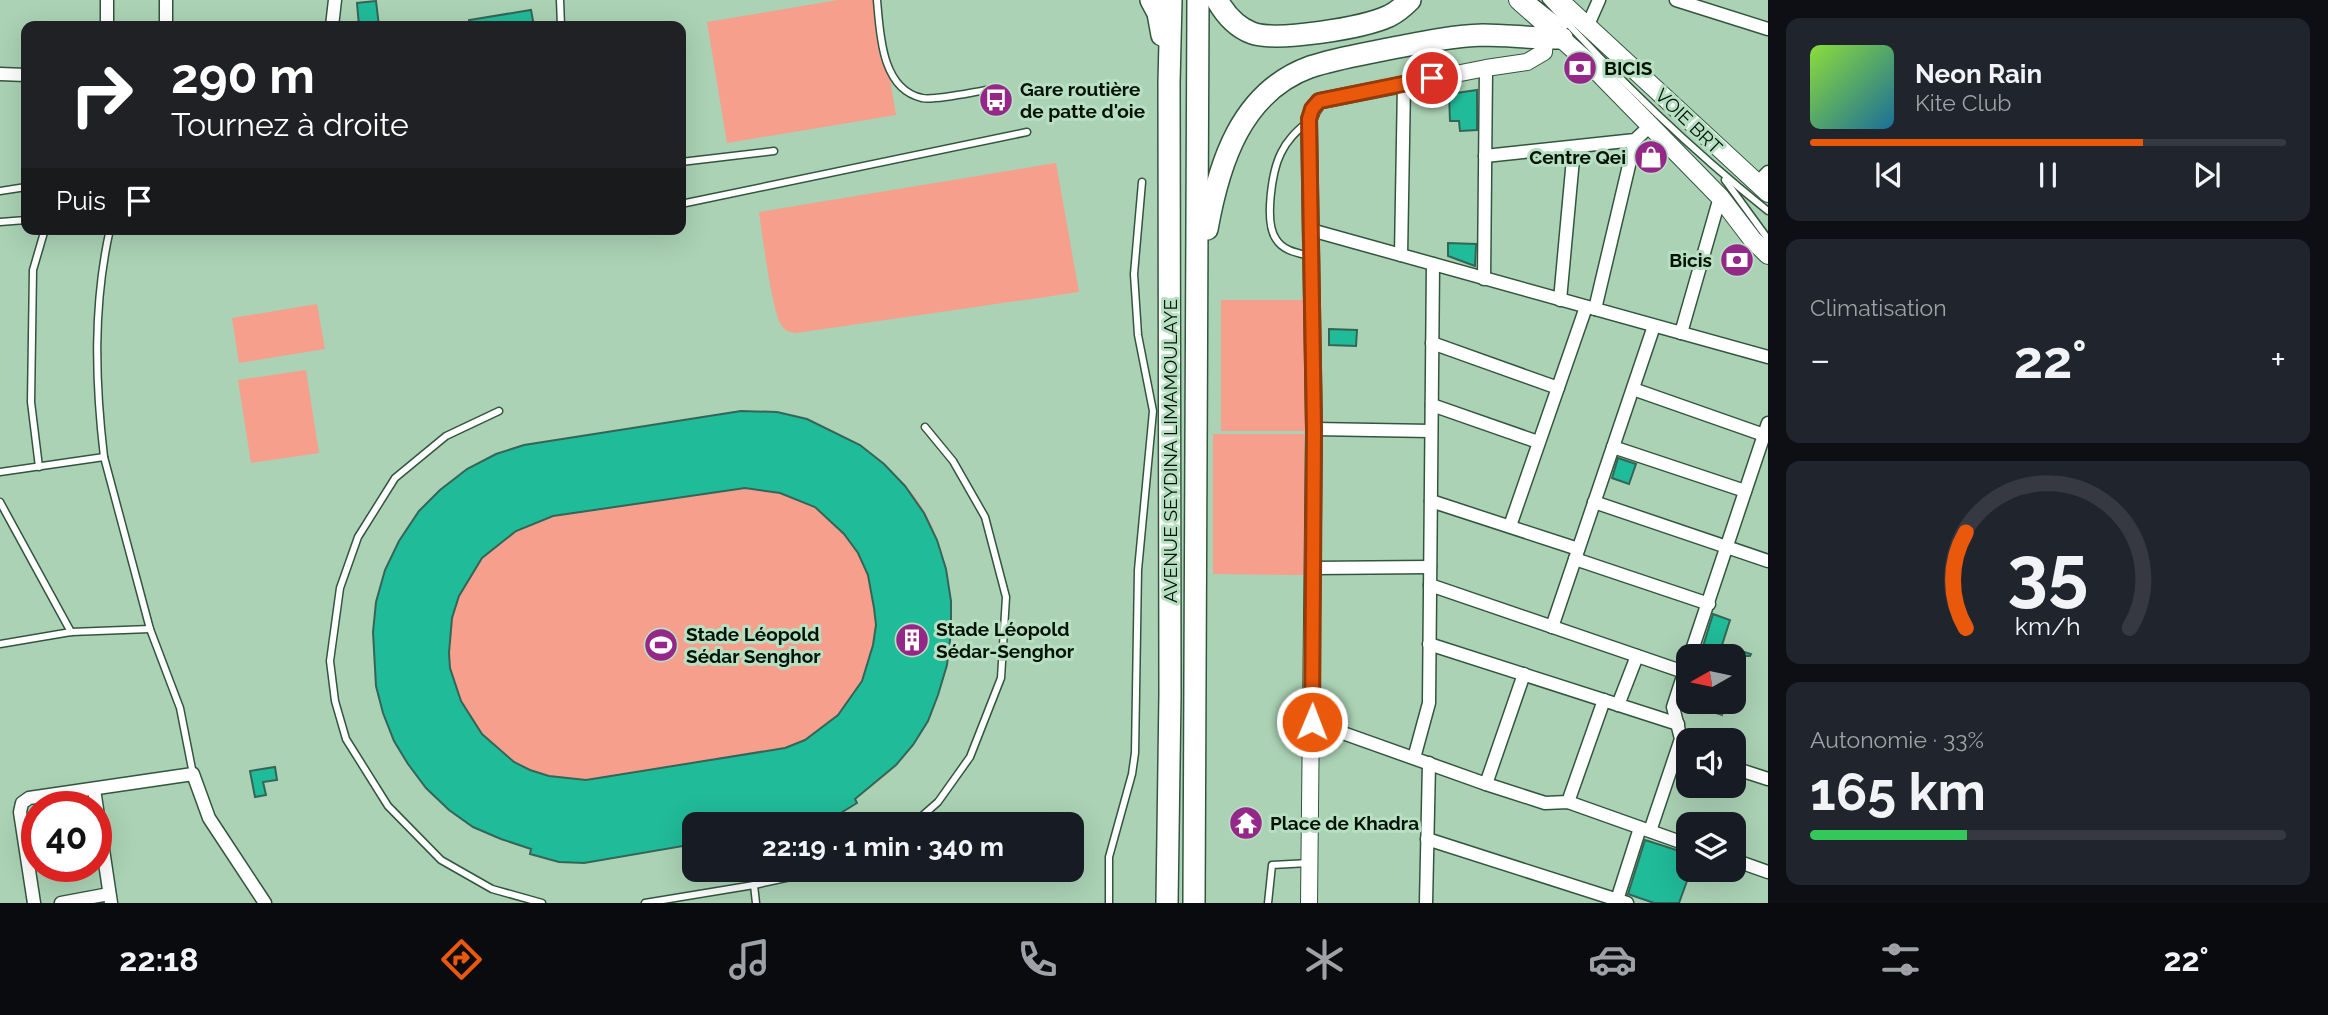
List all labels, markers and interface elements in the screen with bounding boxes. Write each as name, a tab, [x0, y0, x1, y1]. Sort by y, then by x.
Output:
text: 290 m	[171, 47, 315, 104]
pin	[1402, 48, 1462, 108]
icon: right	[56, 49, 147, 140]
bank icon: BICIS	[1561, 49, 1599, 87]
place label: BICIS	[1604, 57, 1653, 79]
icon: arrive	[1413, 59, 1451, 97]
text: Neon Rain	[1915, 59, 2042, 89]
place label: Gare routière de patte d'oie	[1020, 78, 1145, 122]
bus stop icon: Gare routière de patte d'oie	[977, 81, 1015, 119]
street label: VOIE BRT	[1651, 84, 1727, 158]
text: Kite Club	[1915, 89, 2012, 116]
text: Tournez à droite	[171, 106, 409, 143]
shop icon: Centre Qei	[1632, 138, 1670, 176]
place label: Centre Qei	[1529, 146, 1626, 168]
icon: previous	[1870, 156, 1908, 194]
icon: pause	[2029, 156, 2067, 194]
icon: next	[2188, 156, 2226, 194]
icon: arrive	[120, 182, 158, 220]
text: Puis	[56, 186, 106, 216]
bank icon: Bicis	[1718, 241, 1756, 279]
place label: Bicis	[1669, 249, 1712, 271]
text: Climatisation	[1810, 294, 1947, 321]
street label: AVENUE SEYDINA LIMAMOULAYE	[1159, 299, 1181, 603]
text: 22°	[2014, 329, 2087, 390]
text: −	[1810, 337, 1830, 382]
text: +	[2270, 337, 2286, 382]
text: 35	[2008, 531, 2088, 616]
text: km/h	[2015, 611, 2081, 641]
place label: Stade Léopold Sédar-Senghor	[936, 618, 1075, 662]
building icon: Stade Léopold Sédar-Senghor	[893, 621, 931, 659]
place label: Stade Léopold Sédar Senghor	[686, 623, 821, 667]
sports icon: Stade Léopold Sédar Senghor	[642, 626, 680, 664]
north arrow	[1676, 644, 1746, 714]
map controls	[1676, 644, 1746, 882]
position arrow	[1275, 685, 1349, 759]
text: Autonomie · 33%	[1810, 726, 1984, 753]
button: sound	[1676, 728, 1746, 798]
text: 165 km	[1810, 761, 1986, 822]
speed limit sign: 40	[21, 791, 112, 882]
temple icon: Place de Khadra	[1227, 804, 1265, 842]
place label: Place de Khadra	[1270, 812, 1419, 834]
button: layers	[1676, 812, 1746, 882]
text: 22:19 · 1 min · 340 m	[762, 832, 1004, 862]
icon: directions	[437, 935, 486, 984]
icon: music	[725, 935, 774, 984]
icon: phone	[1013, 935, 1062, 984]
icon: climate	[1300, 935, 1349, 984]
icon: car	[1588, 935, 1637, 984]
icon: filters	[1876, 935, 1925, 984]
text: 22:18	[119, 941, 199, 978]
text: 22°	[2164, 941, 2209, 978]

